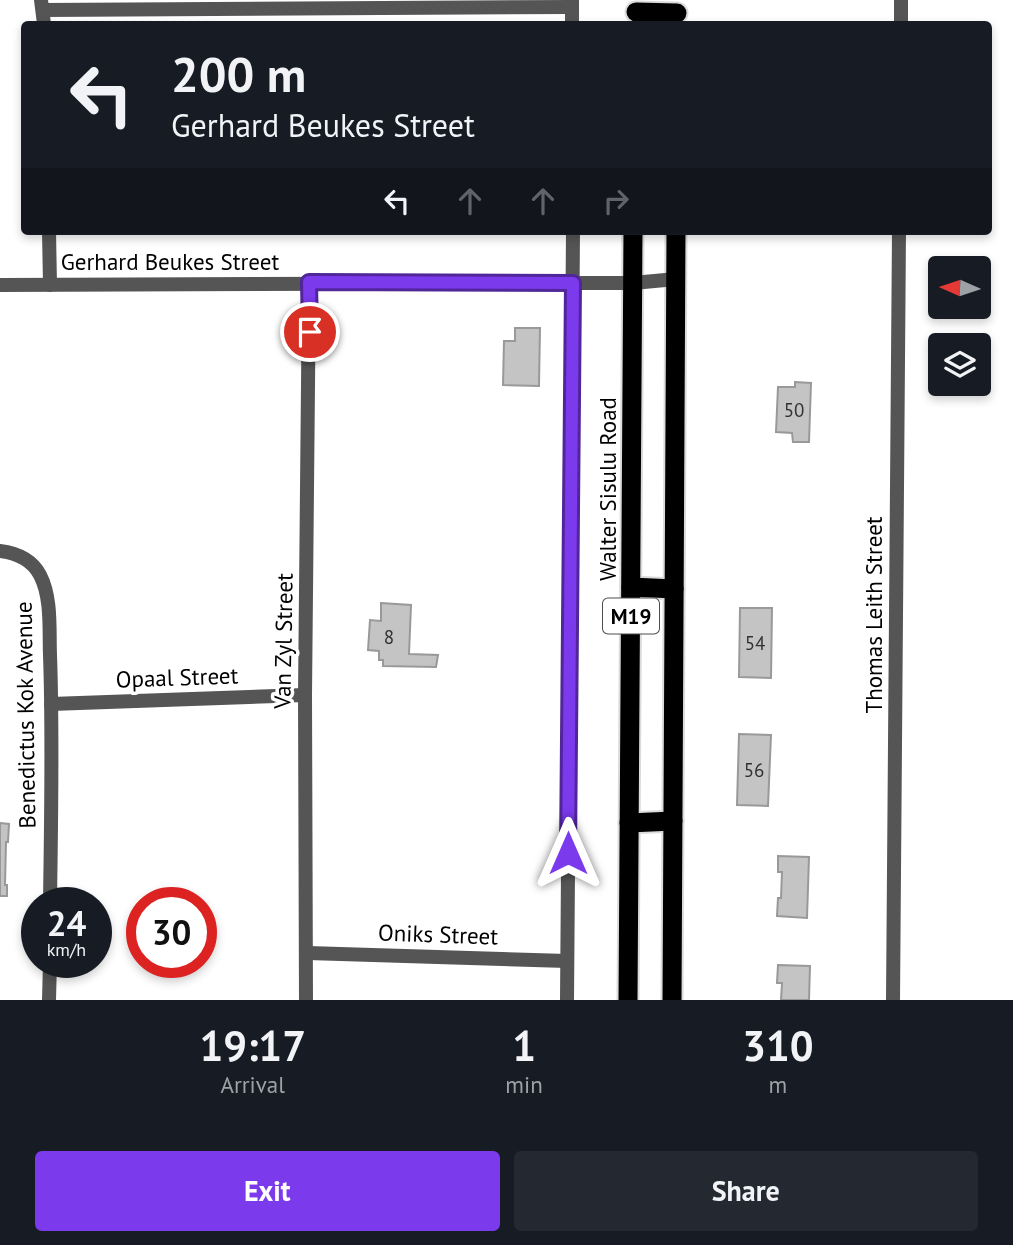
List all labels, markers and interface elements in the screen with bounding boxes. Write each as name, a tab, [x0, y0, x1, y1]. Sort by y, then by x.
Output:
text: 200 m	[171, 42, 306, 106]
icon: left	[56, 49, 147, 140]
text: Gerhard Beukes Street	[171, 104, 475, 146]
icon: left	[378, 182, 416, 220]
icon: ahead	[451, 182, 489, 220]
icon: ahead	[524, 182, 562, 220]
icon: right	[597, 182, 635, 220]
street label: Gerhard Beukes Street	[61, 247, 279, 276]
north arrow	[928, 256, 990, 318]
map controls	[928, 256, 991, 396]
pin	[280, 302, 340, 362]
icon: arrive	[291, 313, 329, 351]
button: layers	[928, 333, 991, 396]
street label: Walter Sisulu Road	[593, 397, 622, 581]
house number: 50	[784, 398, 804, 422]
street label: Thomas Leith Street	[859, 516, 888, 714]
street label: Van Zyl Street	[267, 573, 299, 710]
road number: M19	[603, 598, 659, 634]
street label: Benedictus Kok Avenue	[9, 601, 41, 829]
house number: 8	[384, 625, 394, 649]
house number: 54	[745, 631, 765, 655]
street label: Opaal Street	[115, 660, 239, 694]
house number: 56	[744, 758, 764, 782]
position arrow	[531, 816, 605, 890]
speed limit sign: 30	[126, 887, 217, 978]
text: 24	[47, 900, 86, 946]
street label: Oniks Street	[377, 917, 499, 951]
text: km/h	[47, 938, 86, 961]
text: 19:17	[199, 1018, 306, 1073]
text: 1	[512, 1018, 536, 1073]
text: 310	[742, 1018, 814, 1073]
text: Arrival	[220, 1070, 285, 1099]
text: min	[505, 1070, 543, 1099]
text: m	[769, 1070, 787, 1099]
button: Exit	[35, 1151, 500, 1231]
button: Share	[514, 1151, 978, 1231]

